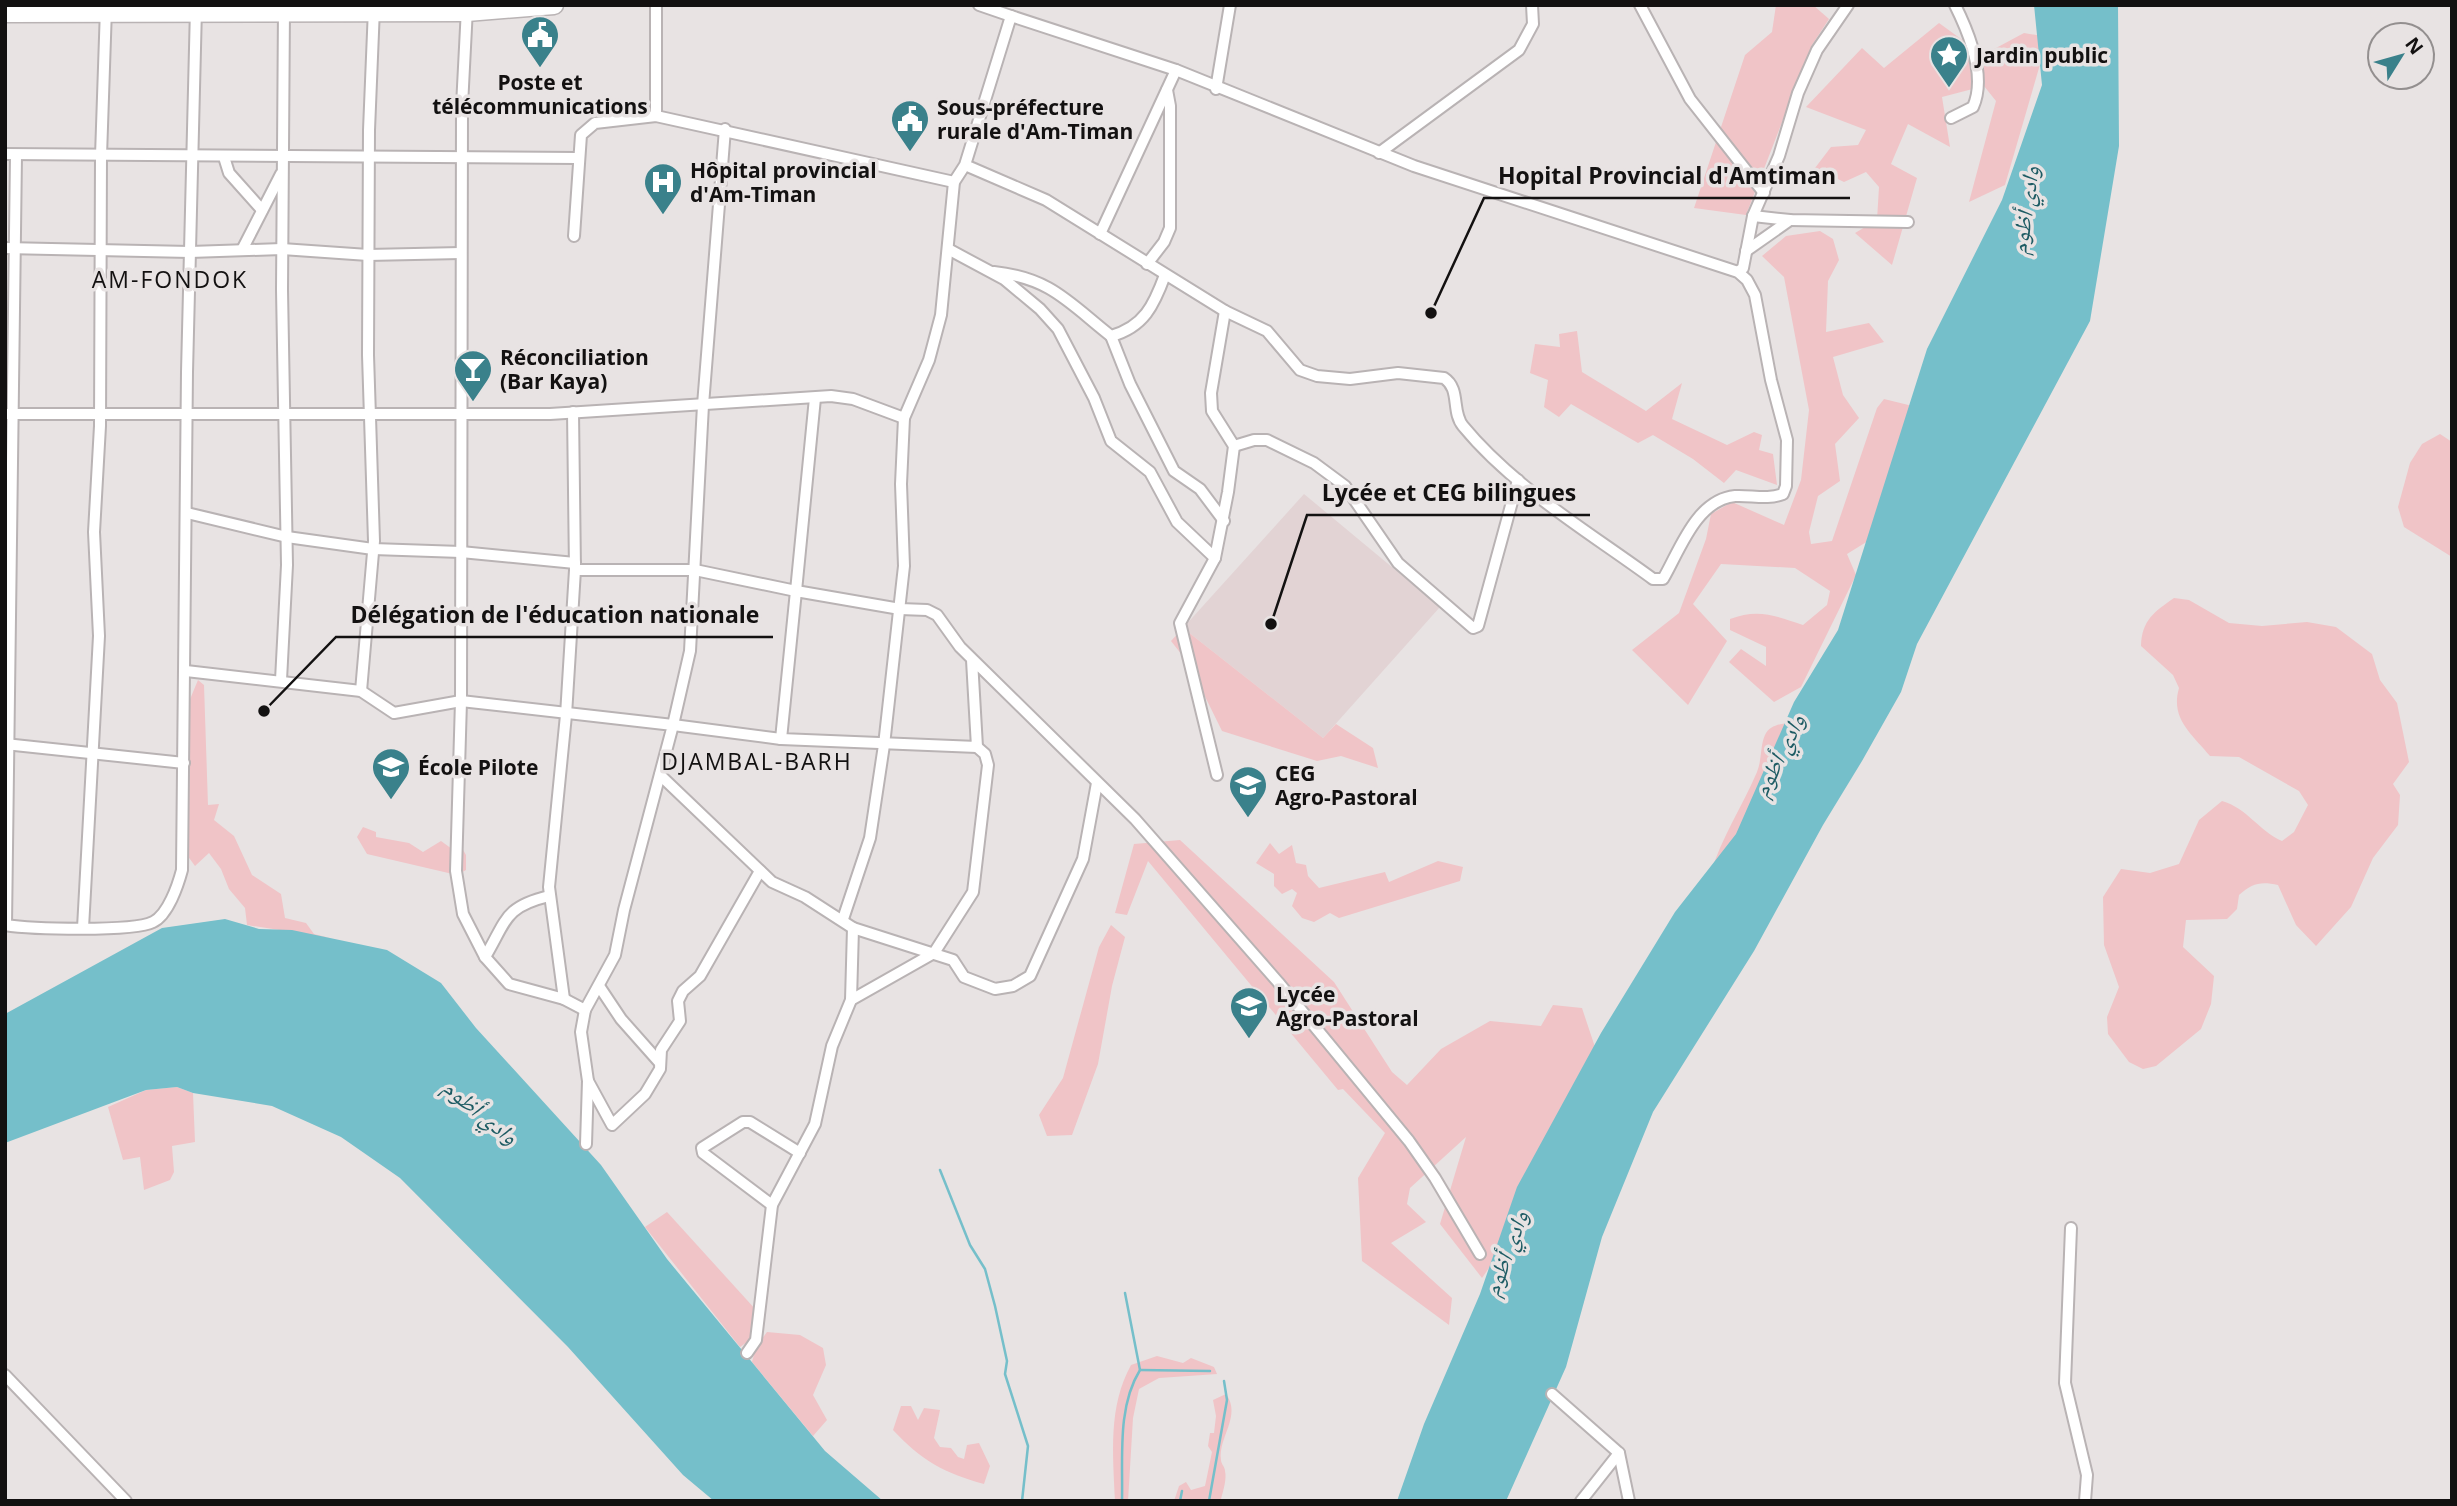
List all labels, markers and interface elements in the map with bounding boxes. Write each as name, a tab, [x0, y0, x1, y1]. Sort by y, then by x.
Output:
public building icon: Poste et télécommunications	[519, 14, 561, 69]
north arrow	[2366, 21, 2436, 91]
text: N	[2400, 32, 2430, 60]
place icon: Jardin public	[1928, 34, 1970, 89]
place label: Jardin public	[1974, 41, 2108, 69]
place label: Poste et télécommunications	[432, 68, 648, 120]
place label: Sous-préfecture rurale d'Am-Timan	[937, 93, 1133, 145]
public building icon: Sous-préfecture rurale d'Am-Timan	[889, 98, 931, 153]
callout: Hopital Provincial d'Amtiman	[1484, 154, 1850, 198]
place label: Hôpital provincial d'Am-Timan	[690, 156, 877, 208]
text: Hopital Provincial d'Amtiman	[1498, 159, 1836, 191]
hospital icon: Hôpital provincial d'Am-Timan	[642, 161, 684, 216]
water label: وادي أظوم	[2002, 164, 2050, 257]
district label: AM-FONDOK	[92, 263, 248, 295]
place label: Réconciliation (Bar Kaya)	[500, 343, 649, 395]
bar icon: Réconciliation (Bar Kaya)	[452, 348, 494, 403]
callout: Lycée et CEG bilingues	[1307, 471, 1590, 515]
text: Lycée et CEG bilingues	[1322, 476, 1576, 508]
callout: Délégation de l'éducation nationale	[336, 593, 773, 637]
text: Délégation de l'éducation nationale	[351, 598, 759, 630]
water label: وادي أظوم	[1744, 708, 1815, 804]
district label: DJAMBAL-BARH	[661, 745, 853, 777]
school or university icon: École Pilote	[370, 746, 412, 801]
place label: École Pilote	[418, 753, 538, 781]
place label: CEG Agro-Pastoral	[1275, 759, 1418, 811]
school or university icon: CEG Agro-Pastoral	[1227, 764, 1269, 819]
place label: Lycée Agro-Pastoral	[1276, 980, 1419, 1032]
school or university icon: Lycée Agro-Pastoral	[1228, 985, 1270, 1040]
water label: وادي أظوم	[434, 1071, 526, 1154]
water label: وادي أظوم	[1475, 1206, 1539, 1301]

